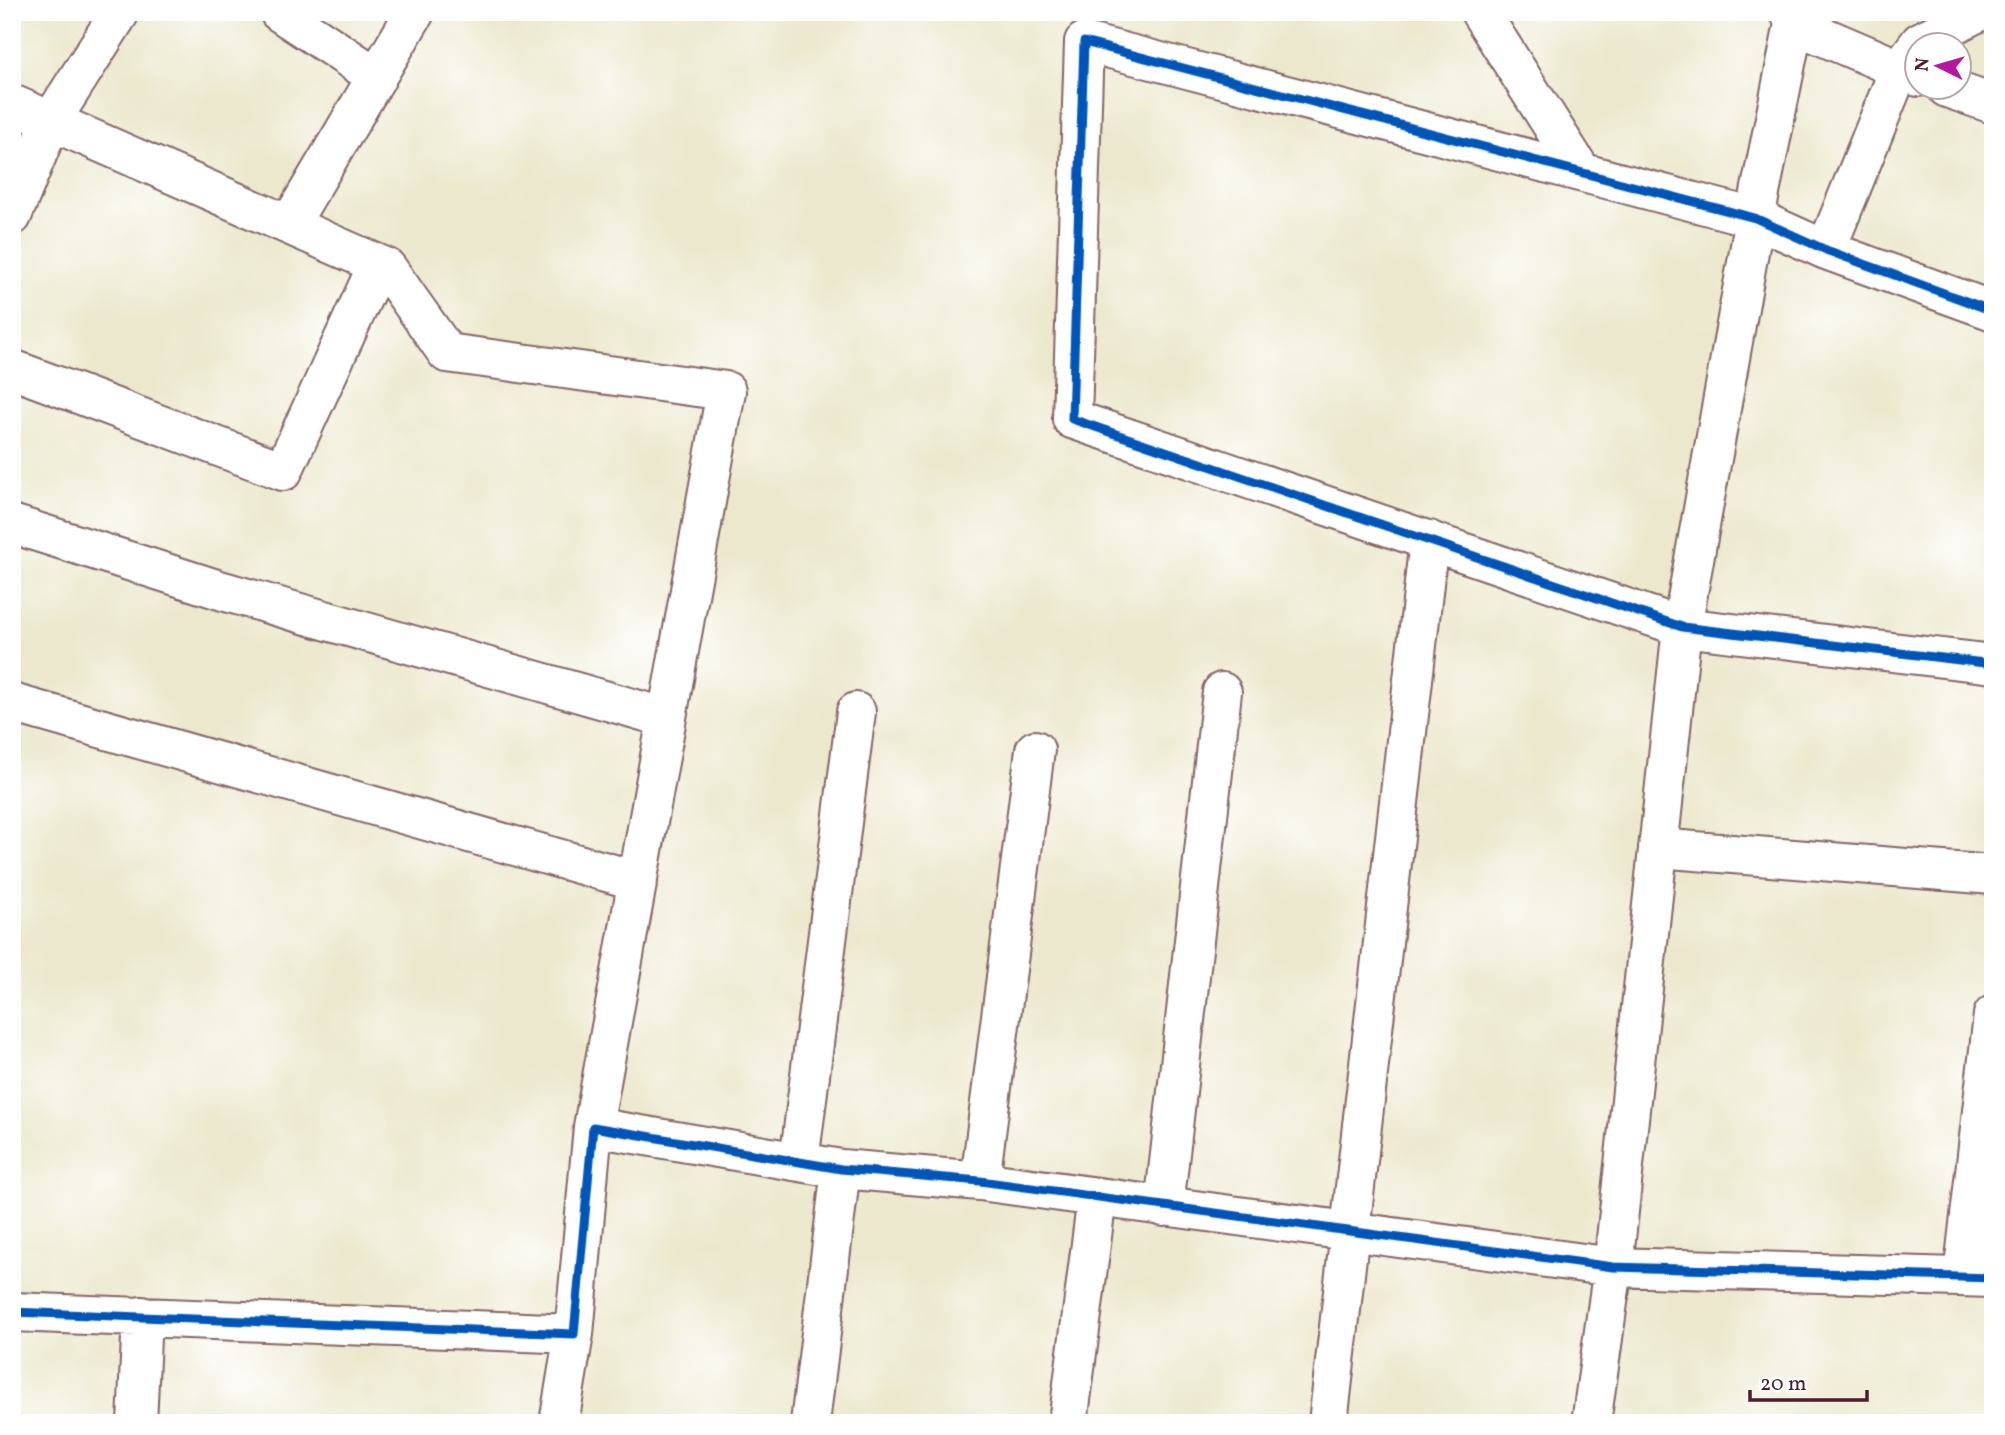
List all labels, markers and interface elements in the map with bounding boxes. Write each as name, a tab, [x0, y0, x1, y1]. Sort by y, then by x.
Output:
north arrow	[1904, 32, 1974, 102]
text: N	[1910, 56, 1937, 73]
scale bar	[1750, 1358, 1867, 1402]
text: 20 m	[1760, 1370, 1806, 1399]

